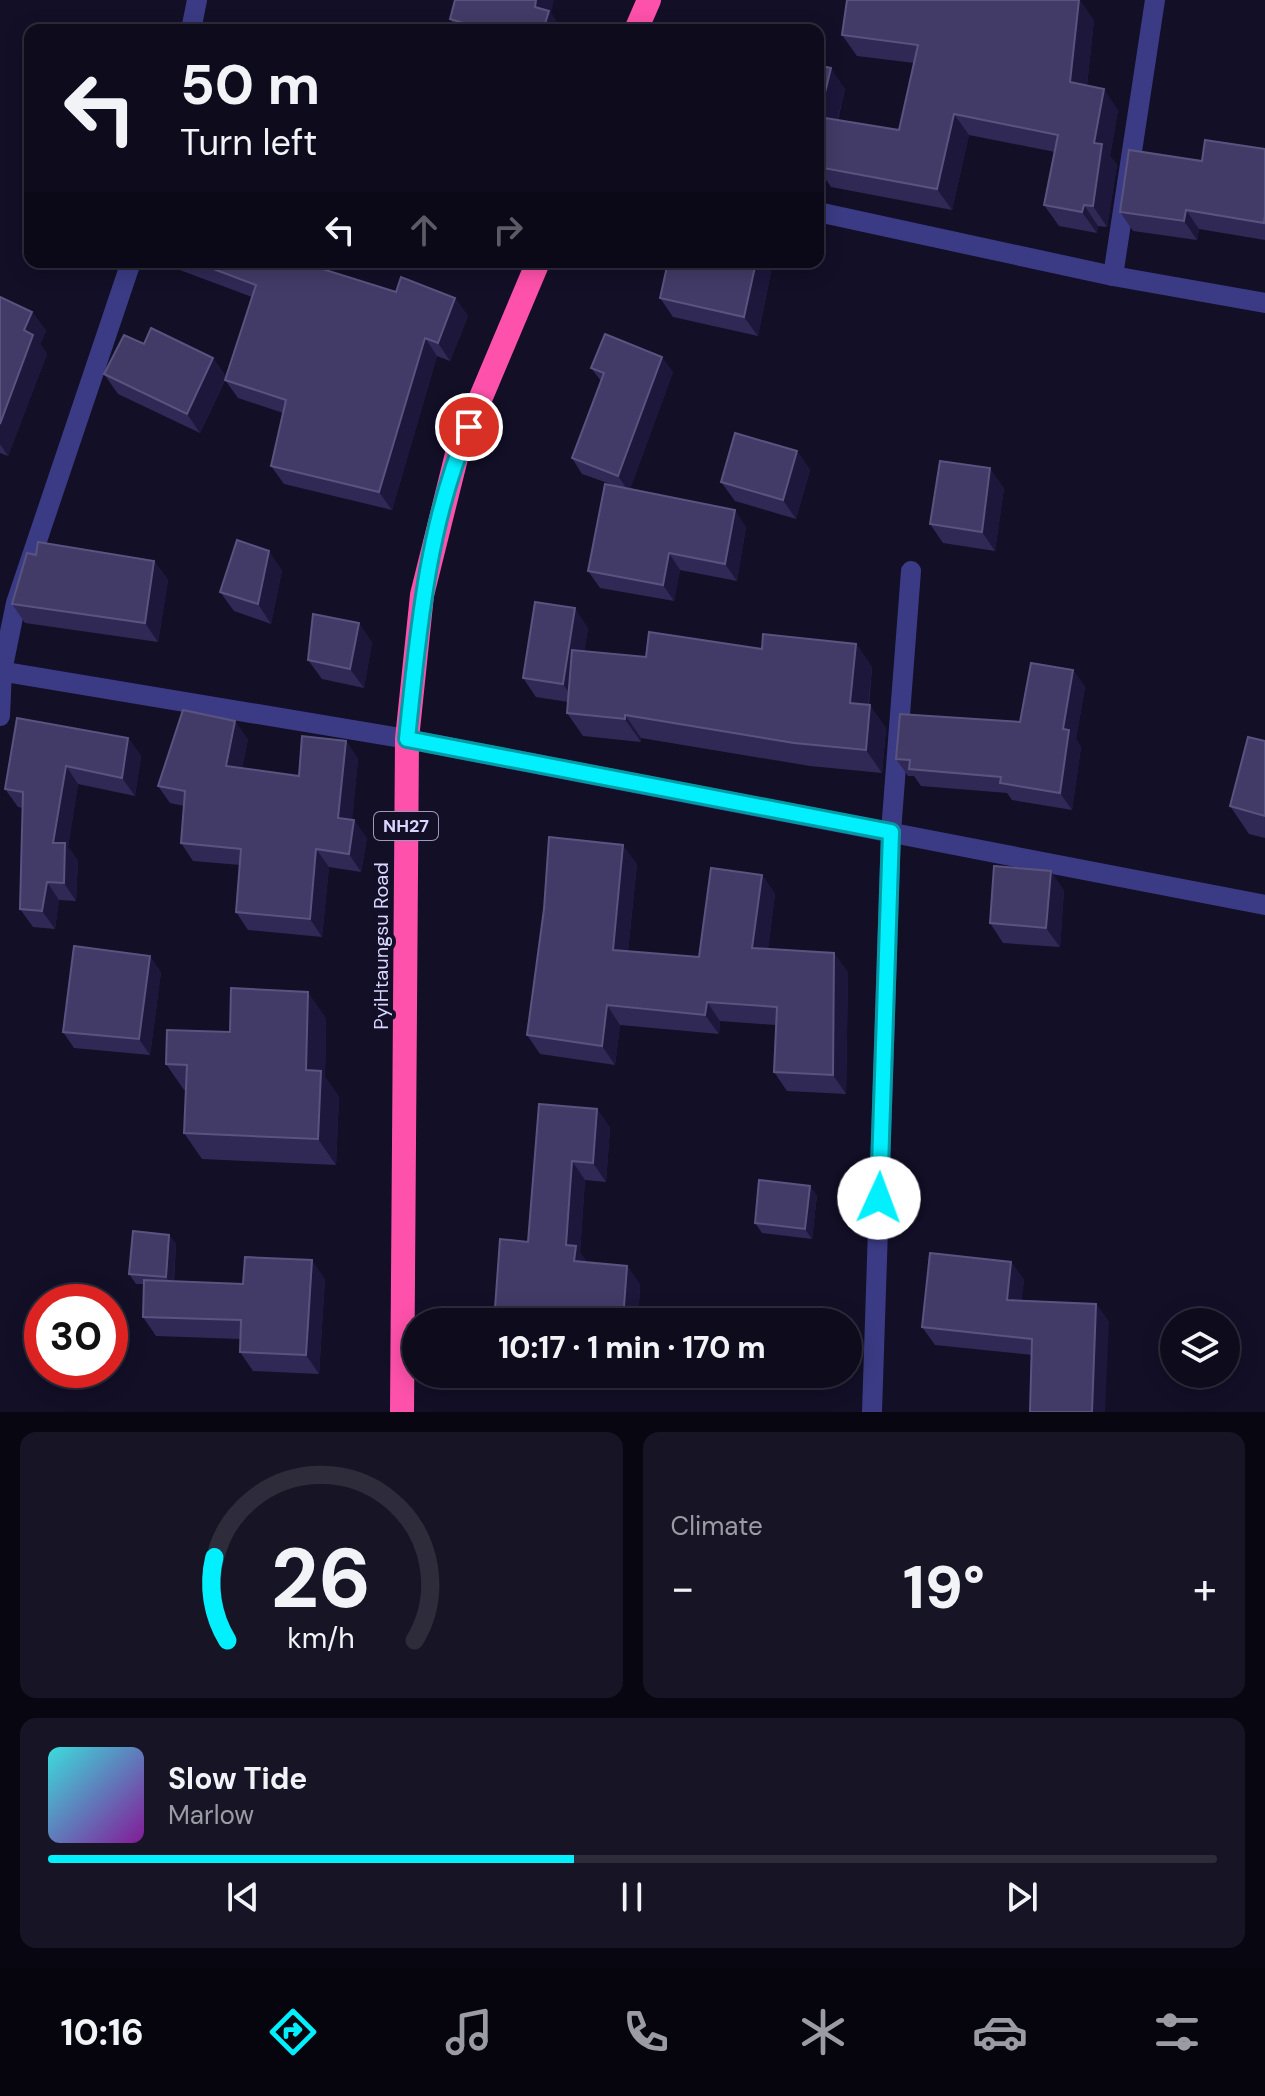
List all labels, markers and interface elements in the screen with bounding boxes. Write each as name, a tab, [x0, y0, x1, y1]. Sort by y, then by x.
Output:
text: 50 m	[180, 48, 320, 121]
icon: left	[48, 56, 152, 160]
text: Turn left	[180, 119, 317, 166]
icon: left	[318, 208, 362, 252]
icon: ahead	[402, 208, 446, 252]
icon: right	[486, 208, 530, 252]
pin	[435, 393, 503, 461]
icon: arrive	[447, 405, 491, 449]
road number: NH27	[374, 812, 438, 840]
street label: PyiHtaungsu Road	[368, 862, 394, 1030]
position arrow	[837, 1156, 921, 1240]
speed limit sign: 30	[24, 1284, 128, 1388]
map controls	[1160, 1308, 1240, 1388]
button: layers	[1160, 1308, 1240, 1388]
text: 10:17 · 1 min · 170 m	[498, 1328, 766, 1367]
text: Climate	[671, 1509, 763, 1543]
text: 26	[271, 1524, 372, 1633]
text: 19°	[903, 1548, 985, 1627]
text: −	[671, 1559, 695, 1617]
text: +	[1193, 1559, 1217, 1617]
text: km/h	[287, 1620, 355, 1657]
text: Slow Tide	[168, 1759, 307, 1798]
text: Marlow	[168, 1798, 254, 1832]
icon: previous	[221, 1875, 265, 1919]
icon: pause	[610, 1875, 654, 1919]
icon: next	[1000, 1875, 1044, 1919]
icon: directions	[265, 2004, 321, 2060]
icon: music	[441, 2004, 497, 2060]
icon: phone	[618, 2004, 674, 2060]
icon: climate	[795, 2004, 851, 2060]
icon: car	[972, 2004, 1028, 2060]
icon: filters	[1149, 2004, 1205, 2060]
text: 10:16	[60, 2009, 144, 2056]

